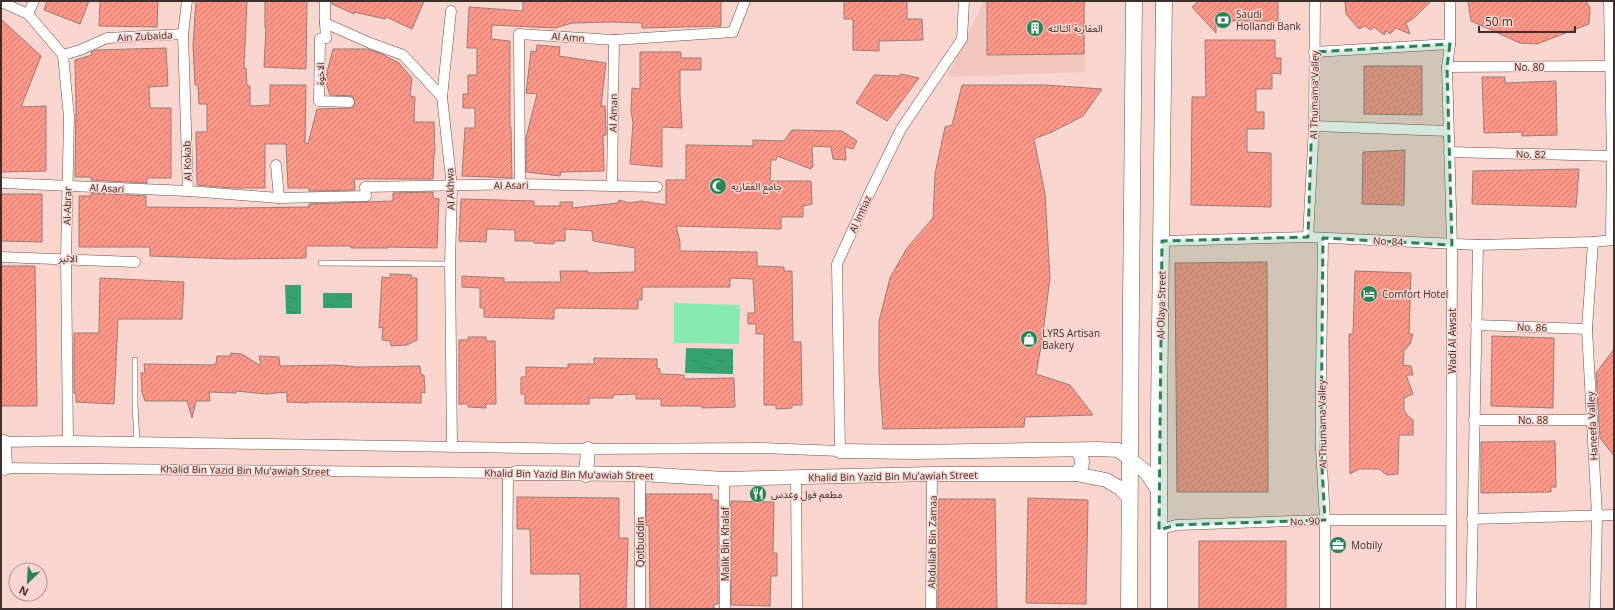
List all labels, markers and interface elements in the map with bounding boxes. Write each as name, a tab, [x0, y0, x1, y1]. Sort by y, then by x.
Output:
place label: Saudi Hollandi Bank	[1236, 7, 1302, 33]
scale bar	[1479, 8, 1575, 34]
bank icon: Saudi Hollandi Bank	[1213, 10, 1233, 30]
text: 50 m	[1485, 13, 1513, 30]
building icon: العقارية الثالثه	[1025, 18, 1045, 38]
place label: العقارية الثالثه	[1048, 21, 1103, 35]
street label: Ain Zubaida	[117, 28, 173, 44]
street label: Al Amn	[551, 29, 585, 45]
street label: Al Thumama Valley	[1306, 50, 1322, 139]
street label: No. 80	[1514, 60, 1544, 74]
street label: الاخوة	[313, 63, 327, 85]
street label: Al Aman	[606, 94, 620, 132]
street label: Al Kokab	[179, 141, 195, 181]
street label: No. 82	[1516, 147, 1546, 161]
street label: Al Akhwa	[442, 168, 458, 210]
mosque icon: جامع العقاريه	[708, 176, 728, 196]
street label: Al Asari	[494, 178, 528, 192]
place label: جامع العقاريه	[731, 179, 782, 194]
street label: Al Asari	[89, 180, 125, 196]
street label: Al-Abrar	[60, 187, 74, 225]
street label: Al Imtiaz	[846, 193, 875, 235]
street label: No. 84	[1373, 233, 1404, 249]
street label: الاثير	[57, 251, 78, 265]
street label: Al Olaya Street	[1153, 270, 1169, 339]
hotel icon: Comfort Hotel	[1359, 284, 1379, 304]
place label: Comfort Hotel	[1382, 287, 1448, 301]
street label: Wadi Al Awsat	[1445, 308, 1459, 374]
street label: No. 86	[1517, 319, 1548, 335]
place label: LYRS Artisan Bakery	[1042, 326, 1100, 352]
shop icon: LYRS Artisan Bakery	[1019, 329, 1039, 349]
street label: Al Thumama Valley	[1314, 379, 1330, 468]
street label: Haneefa Valley	[1583, 390, 1601, 461]
street label: No. 88	[1518, 413, 1548, 427]
street label: Khalid Bin Yazid Bin Mu'awiah Street	[160, 462, 330, 478]
street label: Khalid Bin Yazid Bin Mu'awiah Street	[484, 466, 654, 482]
street label: Khalid Bin Yazid Bin Mu'awiah Street	[808, 468, 978, 484]
restaurant icon: مطعم فول وعدس	[748, 484, 768, 504]
place label: مطعم فول وعدس	[771, 487, 842, 502]
street label: Abdullah Bin Zamaa	[924, 495, 940, 589]
street label: Malik Bin Khalaf	[718, 506, 732, 581]
street label: No. 90	[1290, 513, 1321, 529]
street label: Qotbuddin	[633, 517, 647, 567]
office icon: Mobily	[1328, 535, 1348, 555]
place label: Mobily	[1351, 538, 1383, 552]
north arrow	[8, 562, 48, 602]
text: N	[16, 583, 31, 600]

